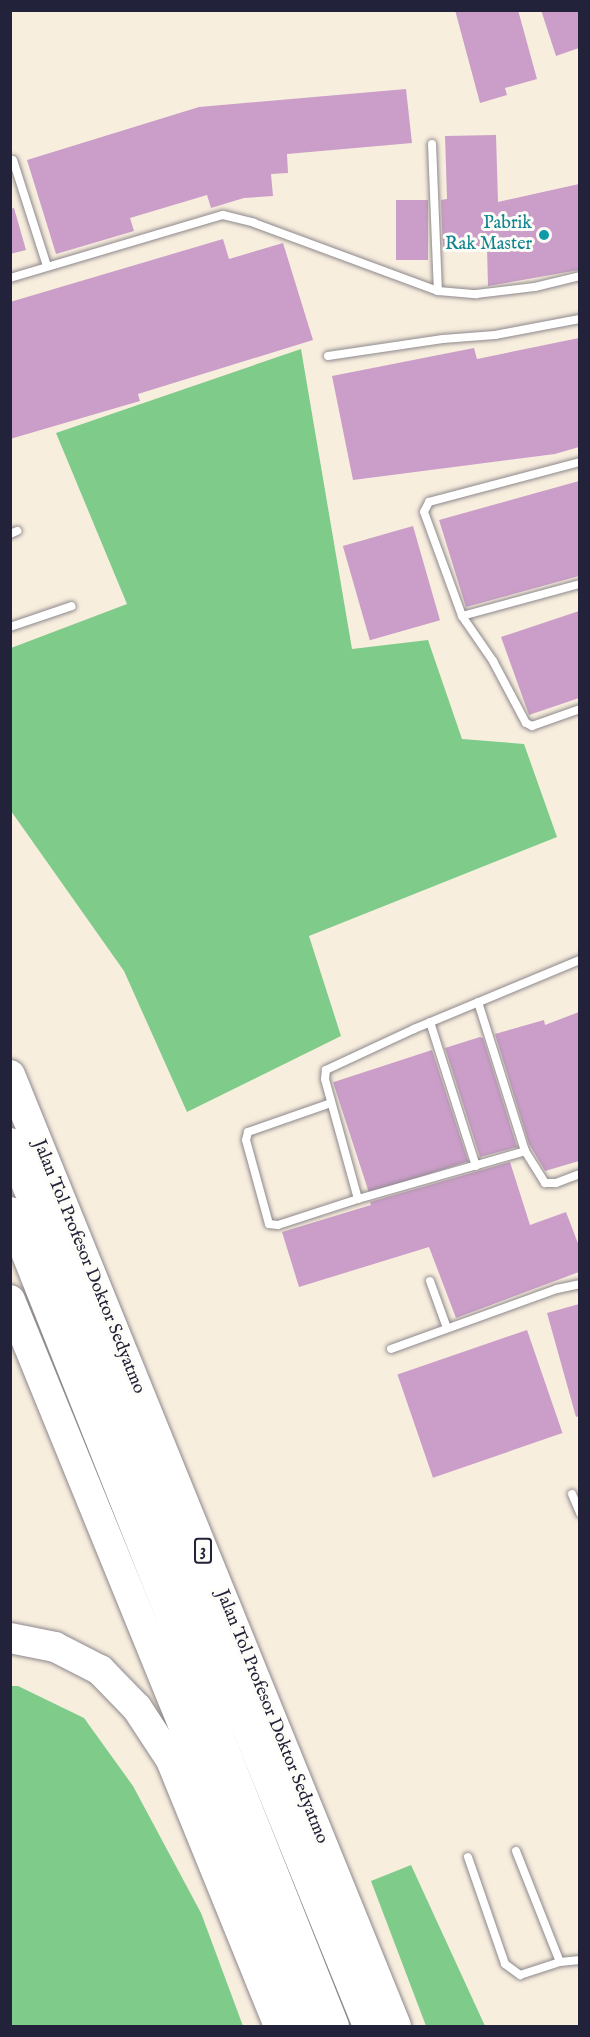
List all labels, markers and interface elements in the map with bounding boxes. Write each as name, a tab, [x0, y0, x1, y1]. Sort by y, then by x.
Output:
place label: Pabrik Rak Master	[445, 214, 532, 256]
marker: Pabrik Rak Master	[537, 228, 551, 242]
street label: Jalan Tol Profesor Doktor Sedyatmo	[27, 1137, 149, 1397]
road number: 3	[194, 1538, 212, 1564]
street label: Jalan Tol Profesor Doktor Sedyatmo	[210, 1587, 332, 1847]

